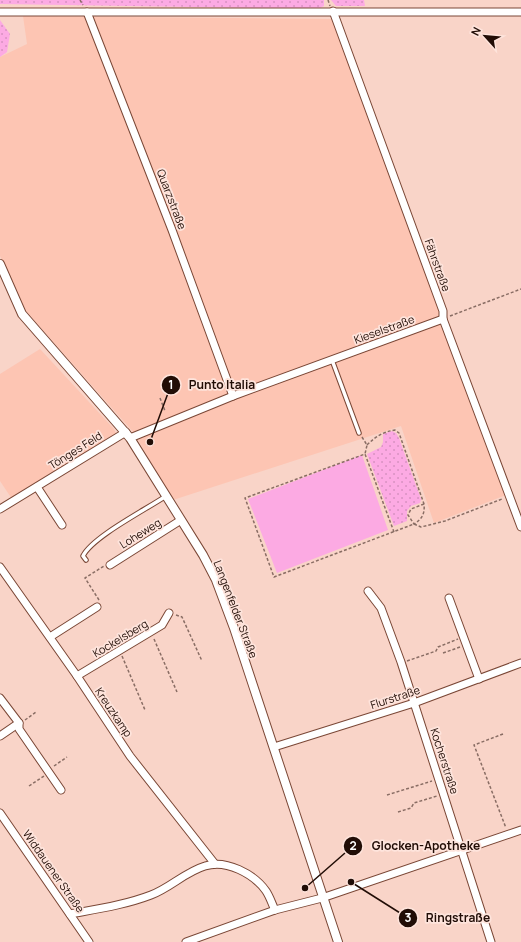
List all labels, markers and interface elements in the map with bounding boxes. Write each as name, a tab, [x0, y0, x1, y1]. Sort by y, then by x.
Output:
north arrow	[465, 16, 505, 56]
text: N	[467, 24, 484, 38]
street label: Quarzstraße	[154, 167, 191, 232]
street label: Fährstraße	[422, 237, 455, 294]
street label: Kieselstraße	[352, 311, 417, 347]
callout: Punto Italia	[161, 373, 263, 397]
text: 1	[168, 376, 174, 393]
text: Punto Italia	[189, 376, 255, 393]
street label: Tönges Feld	[45, 428, 105, 472]
street label: Loheweg	[117, 514, 163, 552]
street label: Langenfelder Straße	[210, 558, 262, 660]
street label: Kockelsberg	[90, 616, 150, 660]
street label: Flurstraße	[368, 682, 422, 712]
street label: Kreuzkamp	[92, 684, 136, 740]
street label: Kocherstraße	[427, 726, 463, 796]
street label: Widdauener Straße	[20, 827, 88, 916]
callout: Glocken-Apotheke	[343, 834, 488, 858]
text: 2	[349, 837, 357, 854]
text: Glocken-Apotheke	[372, 837, 480, 854]
callout: Ringstraße	[398, 906, 498, 930]
text: 3	[405, 909, 412, 926]
text: Ringstraße	[426, 909, 490, 926]

